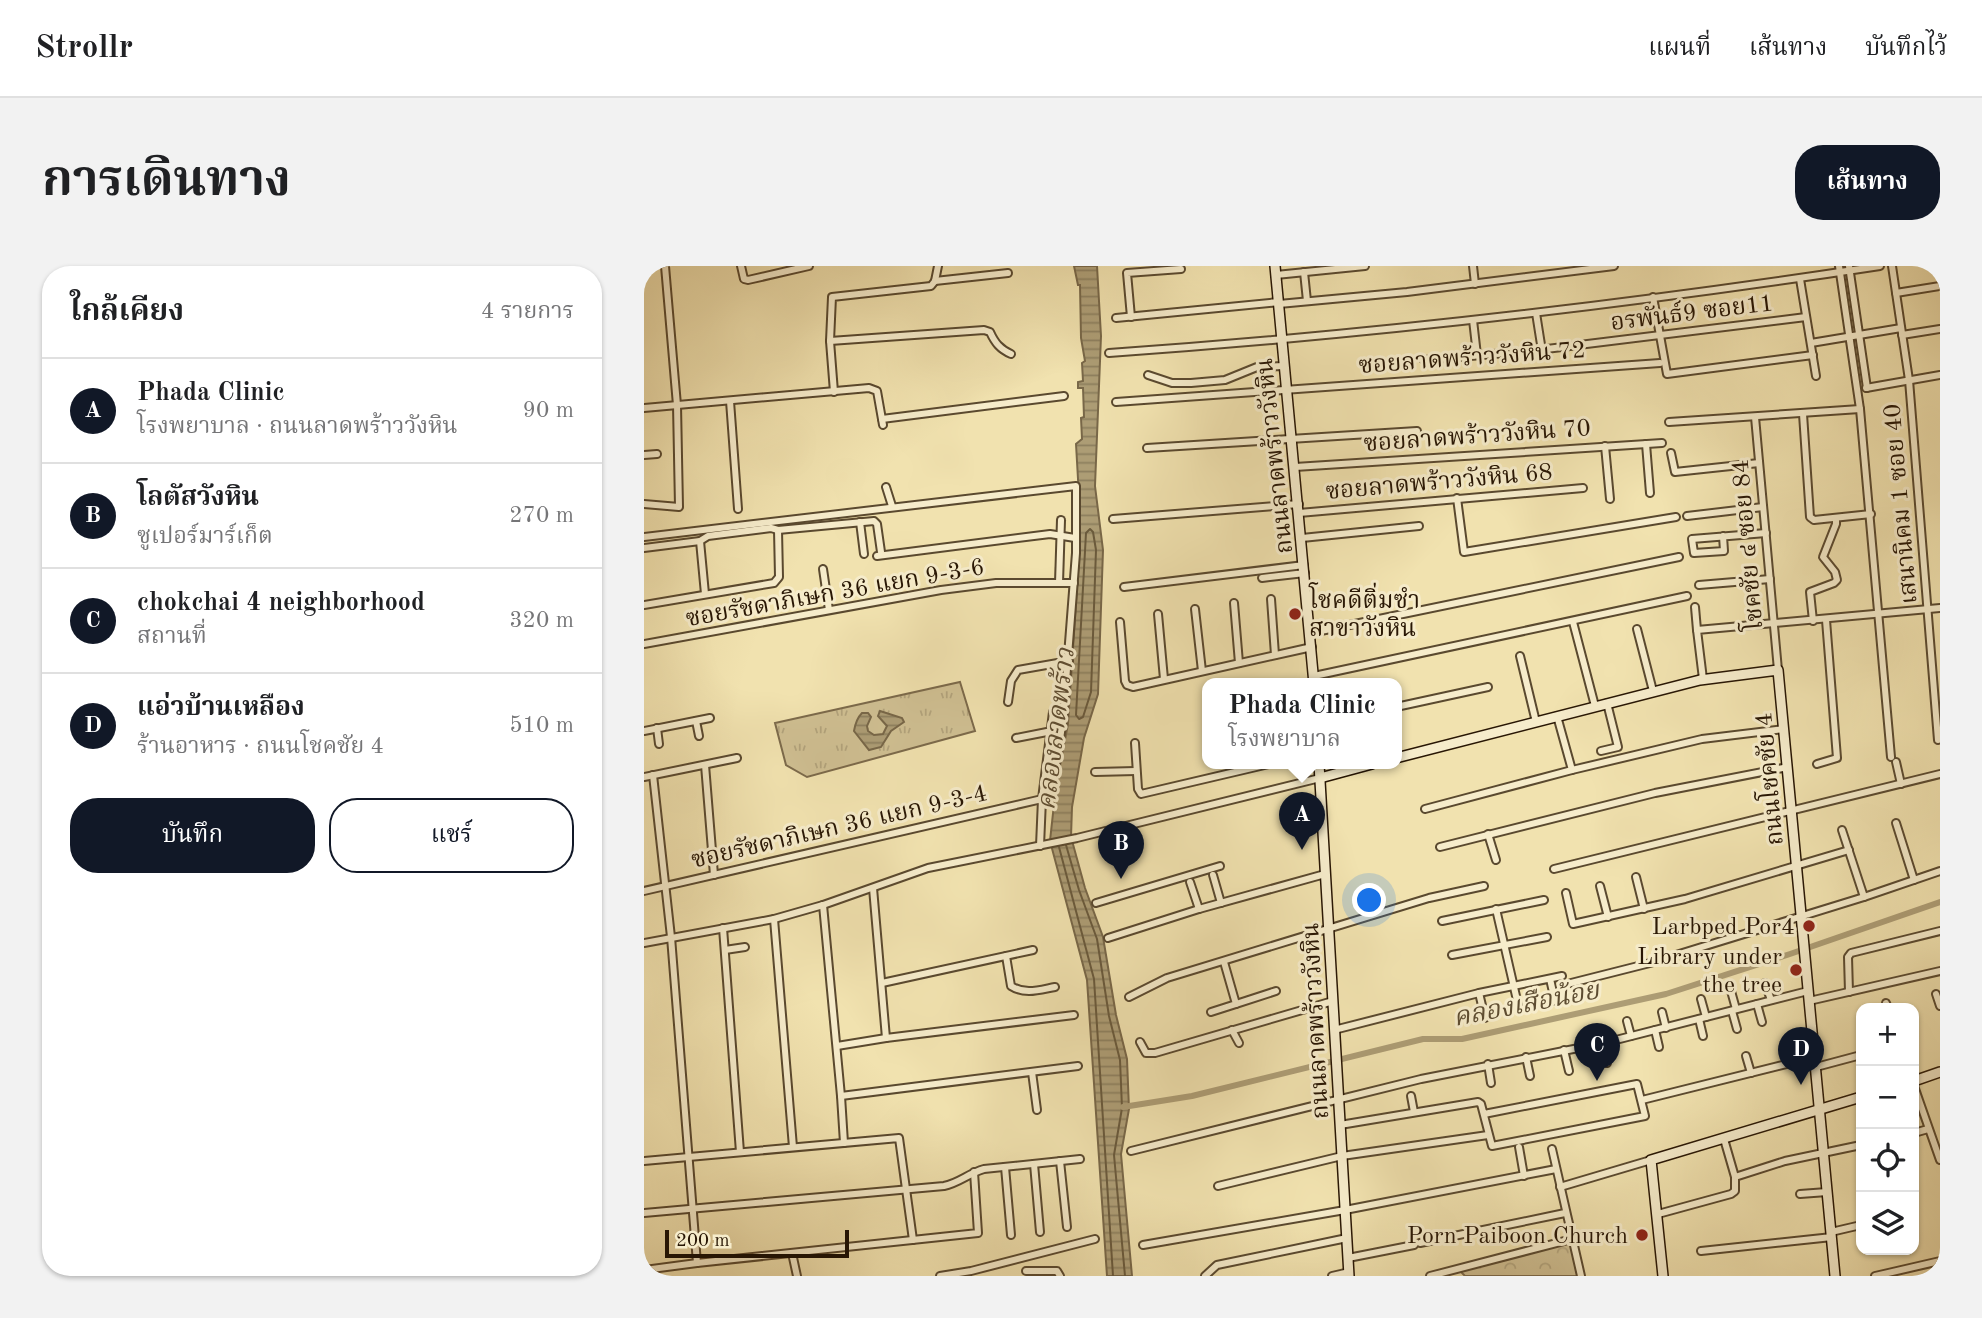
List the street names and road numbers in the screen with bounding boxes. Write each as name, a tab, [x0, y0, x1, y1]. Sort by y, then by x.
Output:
street label: อรพันธ์9 ซอย11	[1609, 286, 1775, 336]
street label: ซอยลาดพร้าววังหิน 72	[1357, 335, 1587, 379]
street label: ถนนลาดพร้าววังหิน	[1250, 357, 1298, 555]
street label: เสนานิคม 1 ซอย 40	[1879, 403, 1923, 605]
street label: ซอยลาดพร้าววังหิน 70	[1362, 413, 1592, 457]
street label: ซอยลาดพร้าววังหิน 68	[1324, 457, 1554, 505]
street label: โชคชัย ๔ ซอย 84	[1722, 458, 1769, 633]
street label: ซอยรัชดาภิเษก 36 แยก 9-3-6	[684, 553, 987, 632]
street label: ถนนโชคชัย 4	[1745, 711, 1789, 847]
street label: ซอยรัชดาภิเษก 36 แยก 9-3-4	[689, 779, 990, 874]
street label: ถนนลาดพร้าววังหิน	[1296, 922, 1334, 1120]

